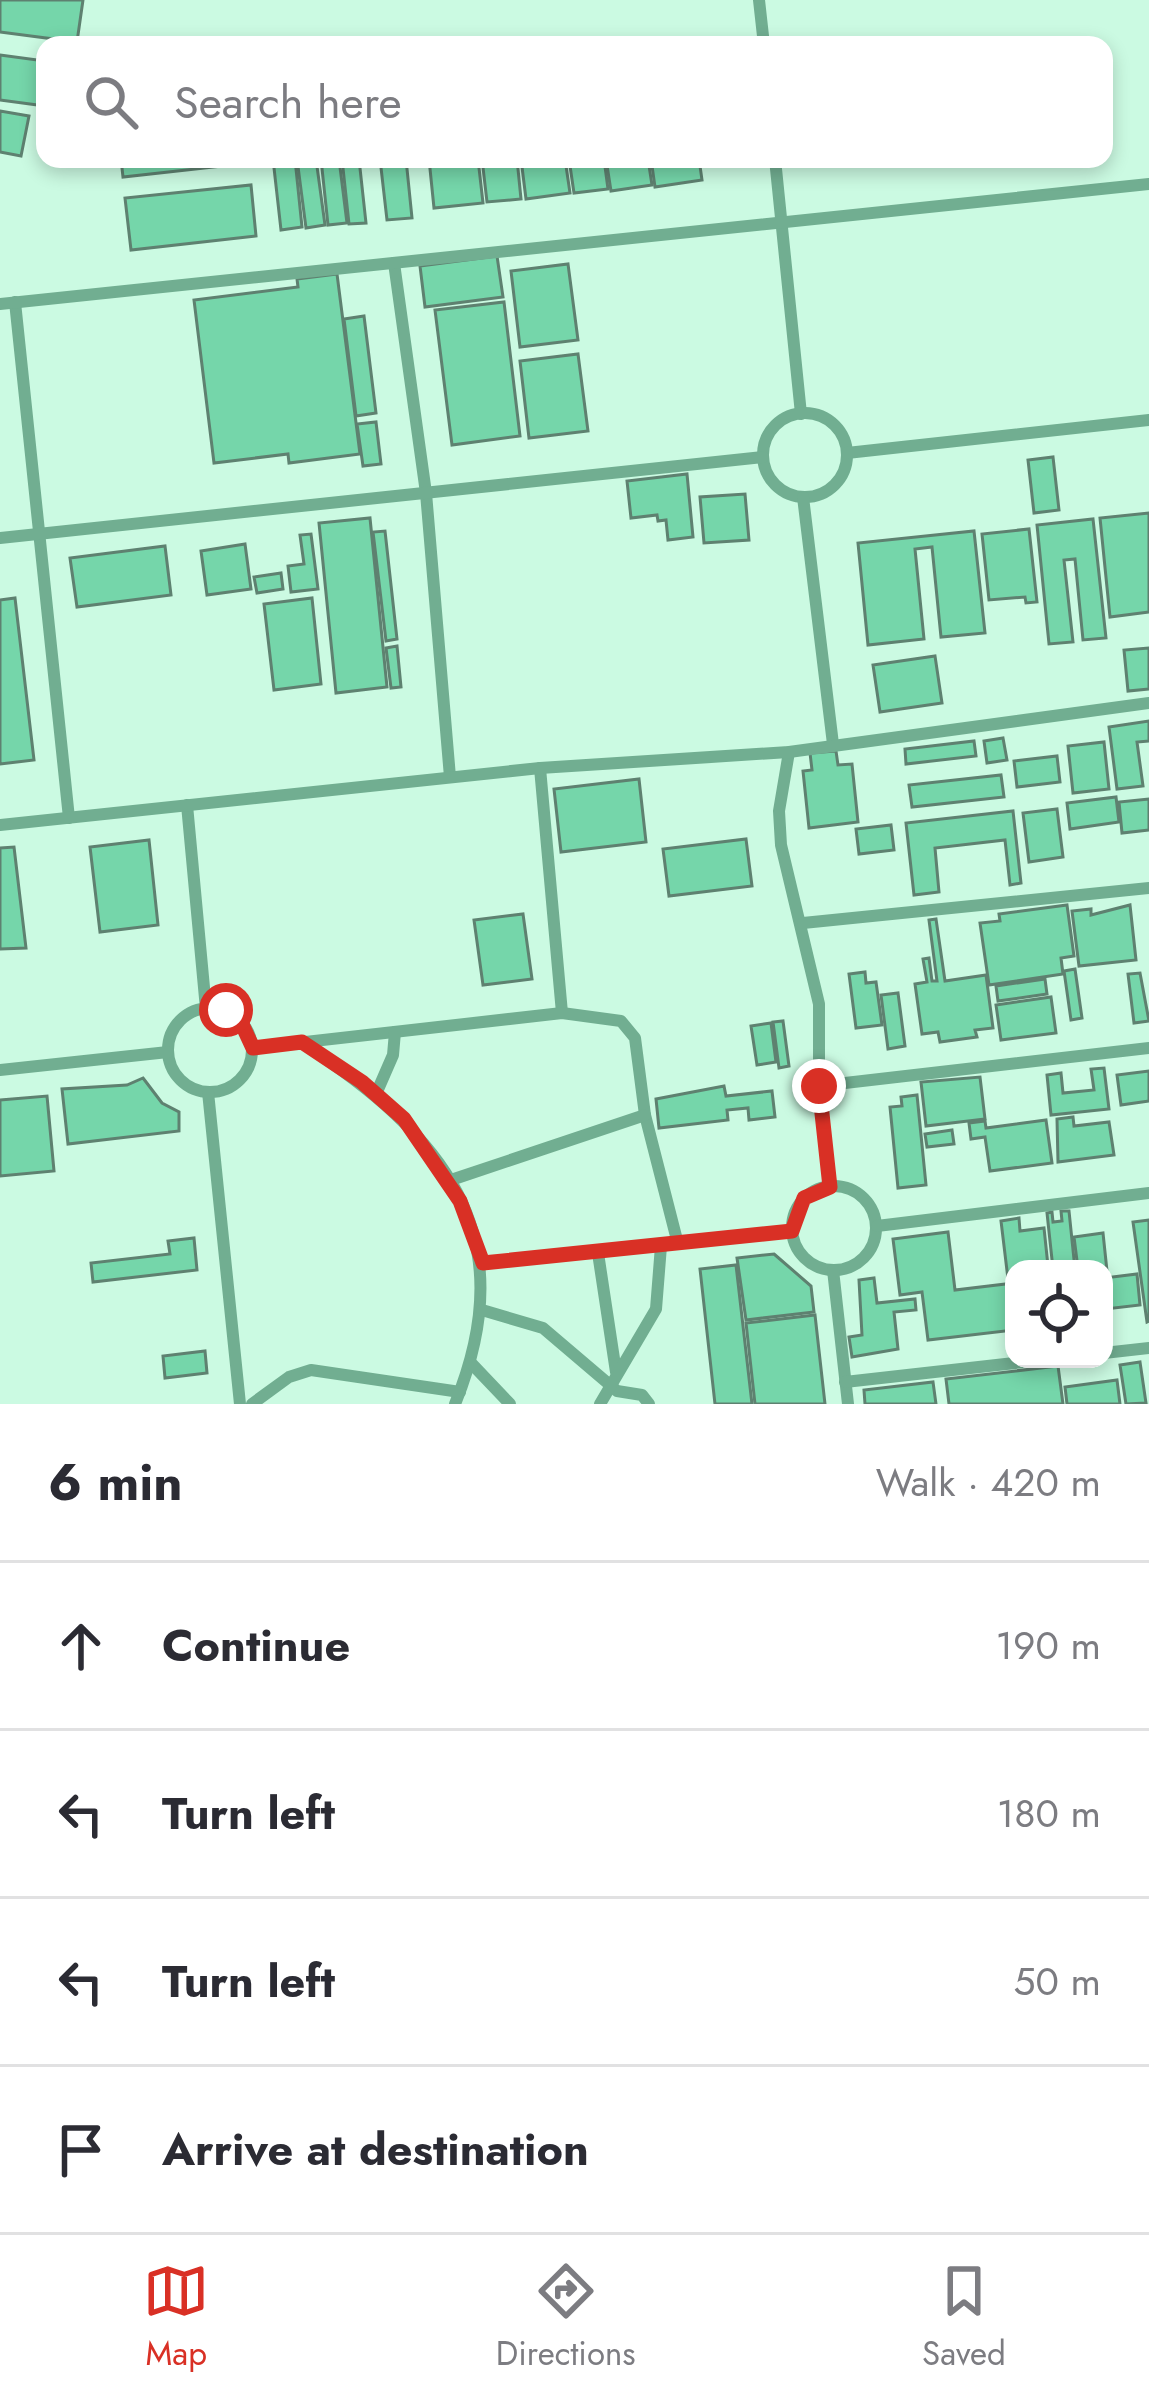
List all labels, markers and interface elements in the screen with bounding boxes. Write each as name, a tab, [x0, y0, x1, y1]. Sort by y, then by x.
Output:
search box	[36, 36, 1113, 168]
icon: search	[78, 69, 144, 135]
text: Search here	[174, 70, 402, 135]
route start	[199, 983, 253, 1037]
route end	[792, 1059, 846, 1113]
map controls	[1005, 1260, 1113, 1368]
button: locate	[1005, 1260, 1113, 1368]
text: 6 min	[48, 1445, 183, 1519]
text: Walk · 420 m	[876, 1454, 1101, 1511]
icon: ahead	[48, 1613, 114, 1679]
text: Continue	[162, 1613, 350, 1678]
text: 190 m	[995, 1617, 1101, 1674]
icon: left	[48, 1781, 114, 1847]
text: Turn left	[162, 1781, 335, 1846]
text: 180 m	[997, 1785, 1101, 1842]
icon: left	[48, 1949, 114, 2015]
text: Turn left	[162, 1949, 335, 2014]
text: 50 m	[1013, 1953, 1101, 2010]
icon: arrive	[48, 2117, 114, 2183]
text: Arrive at destination	[162, 2117, 589, 2182]
tab: Map	[143, 2258, 209, 2377]
tab: Directions	[496, 2258, 636, 2377]
tab: Saved	[922, 2258, 1006, 2377]

